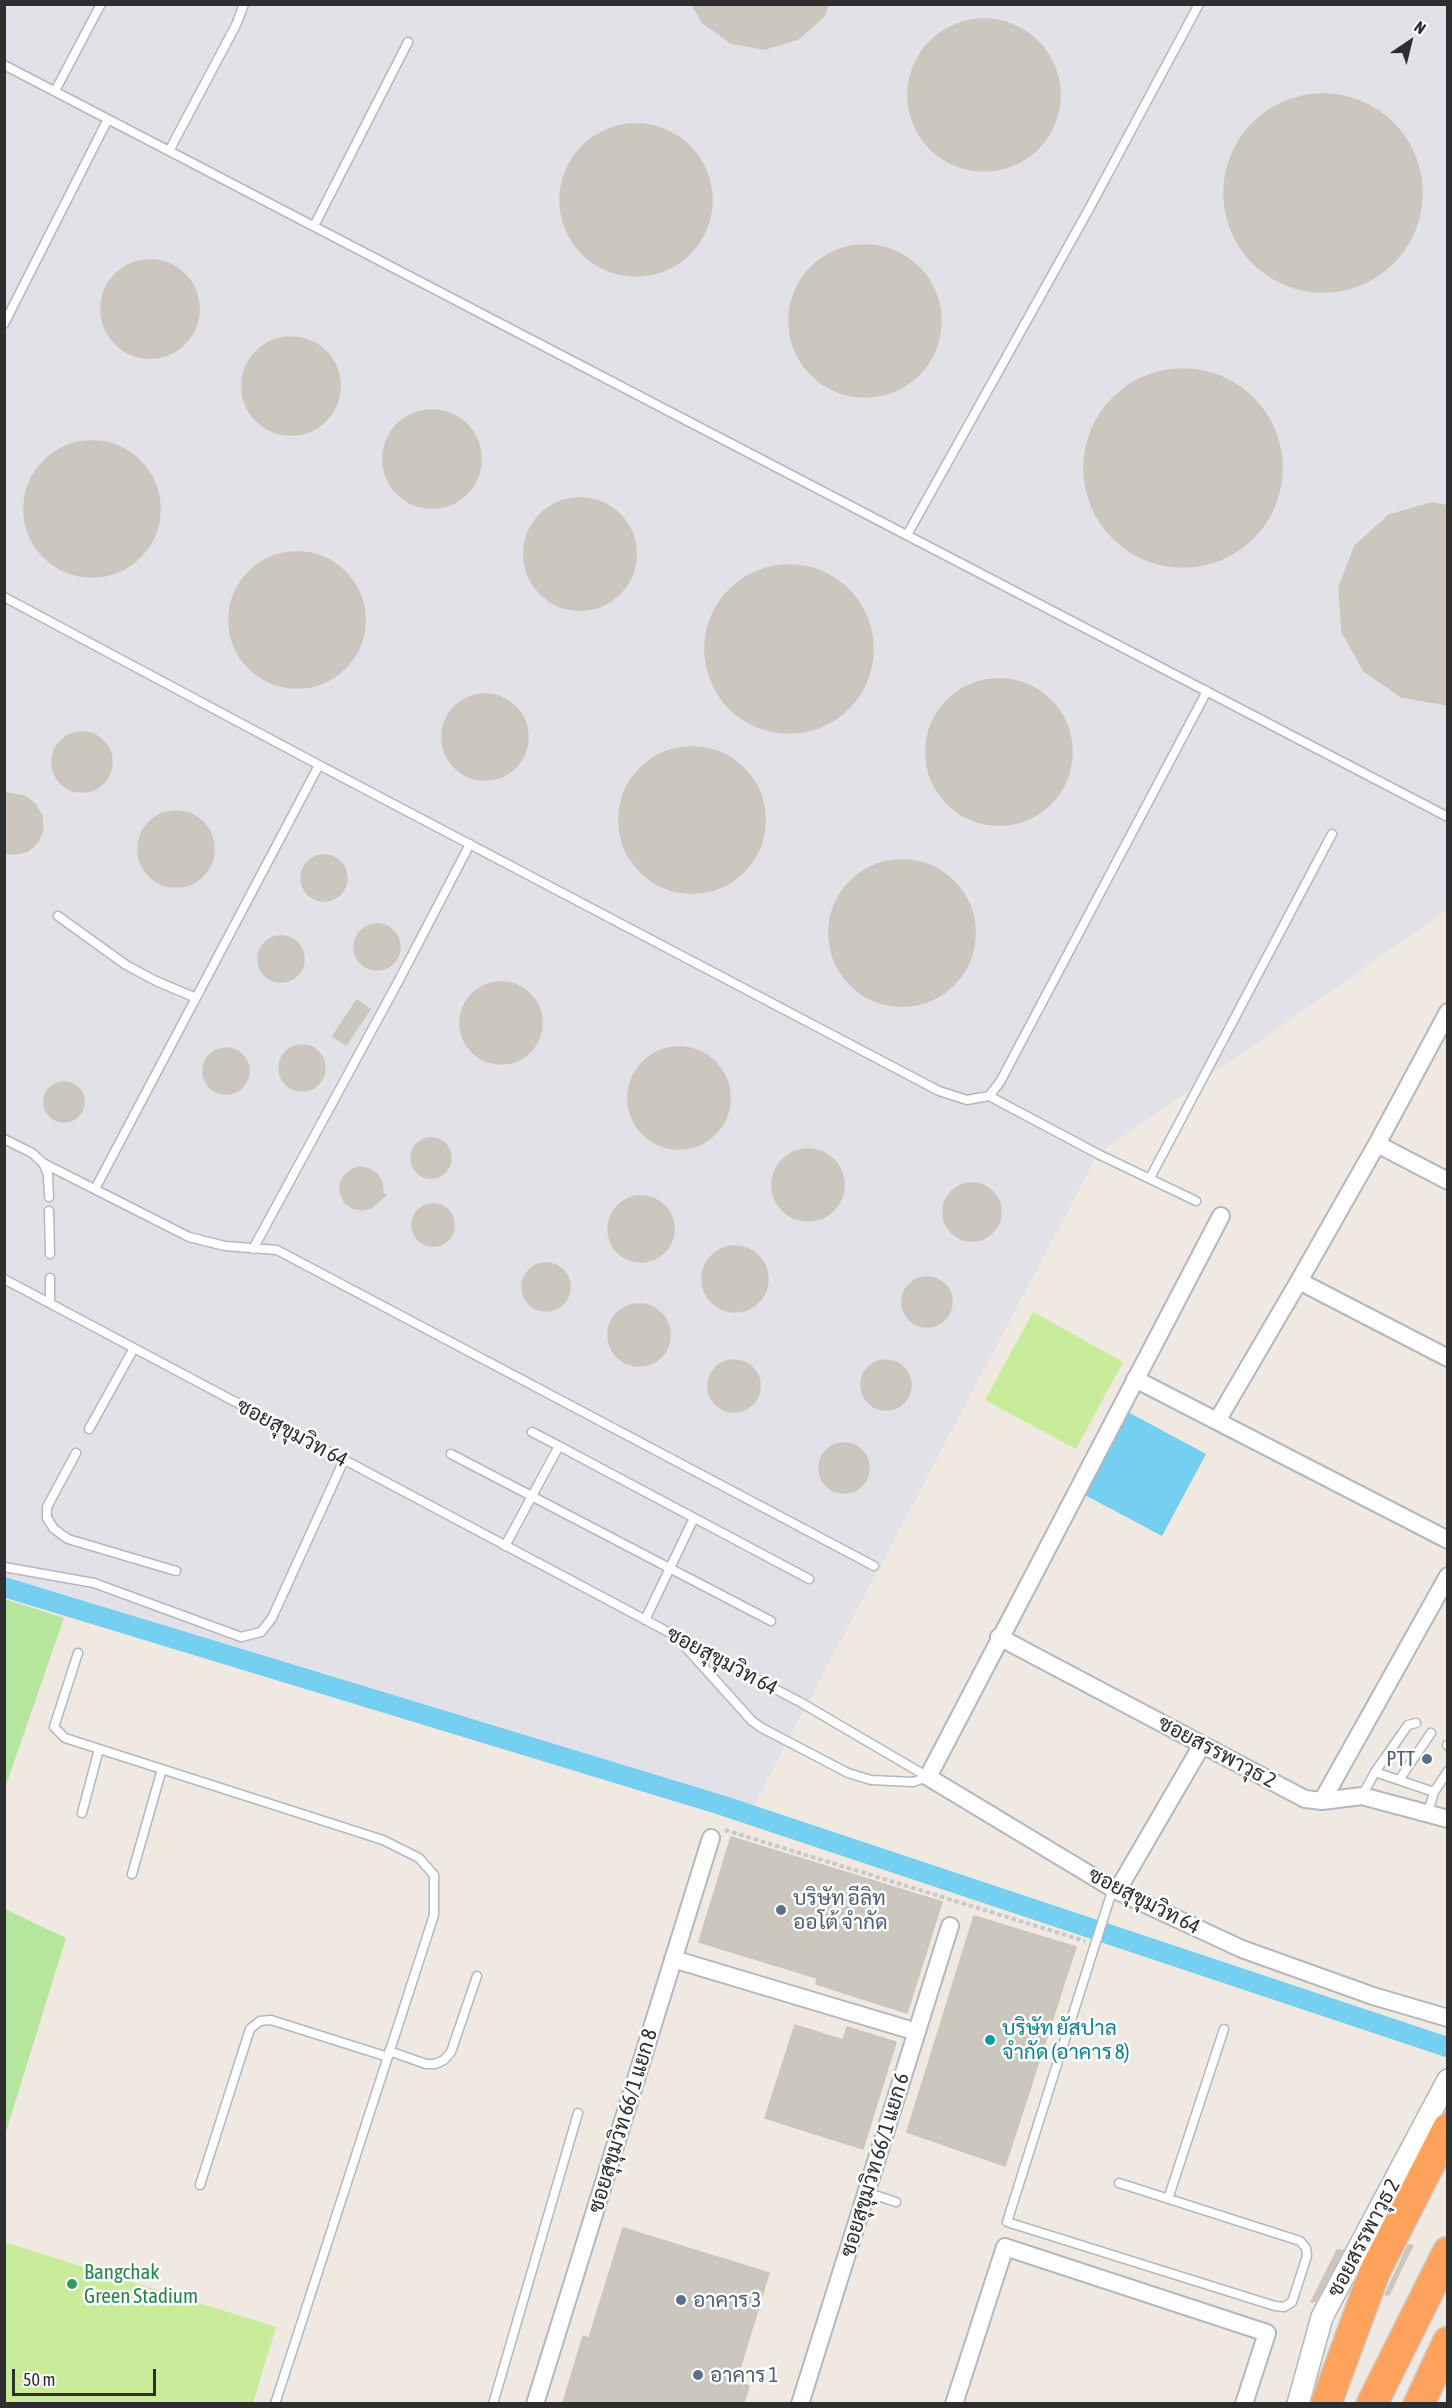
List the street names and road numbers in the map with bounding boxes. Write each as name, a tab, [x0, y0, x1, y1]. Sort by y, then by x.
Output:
street label: ซอยสุขุมวิท 64	[232, 1393, 352, 1473]
street label: ซอยสุขุมวิท 64	[662, 1621, 782, 1701]
street label: ซอยสรรพาวุธ 2	[1154, 1710, 1280, 1794]
street label: ซอยสุขุมวิท 64	[1084, 1862, 1204, 1940]
street label: ซอยสุขุมวิท 66/1 แยก 8	[583, 2026, 663, 2216]
street label: ซอยสุขุมวิท 66/1 แยก 6	[835, 2070, 915, 2260]
street label: ซอยสรรพาวุธ 2	[1322, 2175, 1406, 2301]

